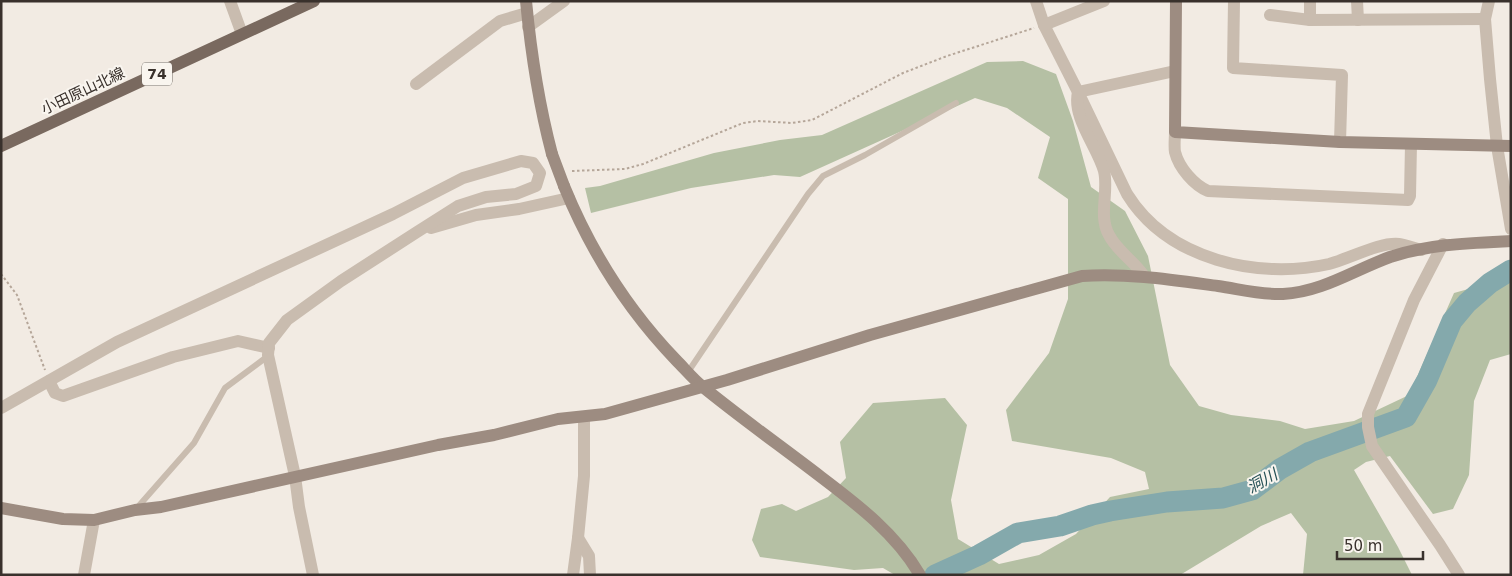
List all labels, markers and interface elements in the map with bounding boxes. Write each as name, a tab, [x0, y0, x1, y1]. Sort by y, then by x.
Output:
road number: 74	[142, 62, 172, 86]
street label: 小田原山北線	[38, 64, 128, 118]
water label: 洞川	[1243, 464, 1282, 497]
scale bar	[1337, 528, 1423, 560]
text: 50 m	[1344, 537, 1382, 555]

